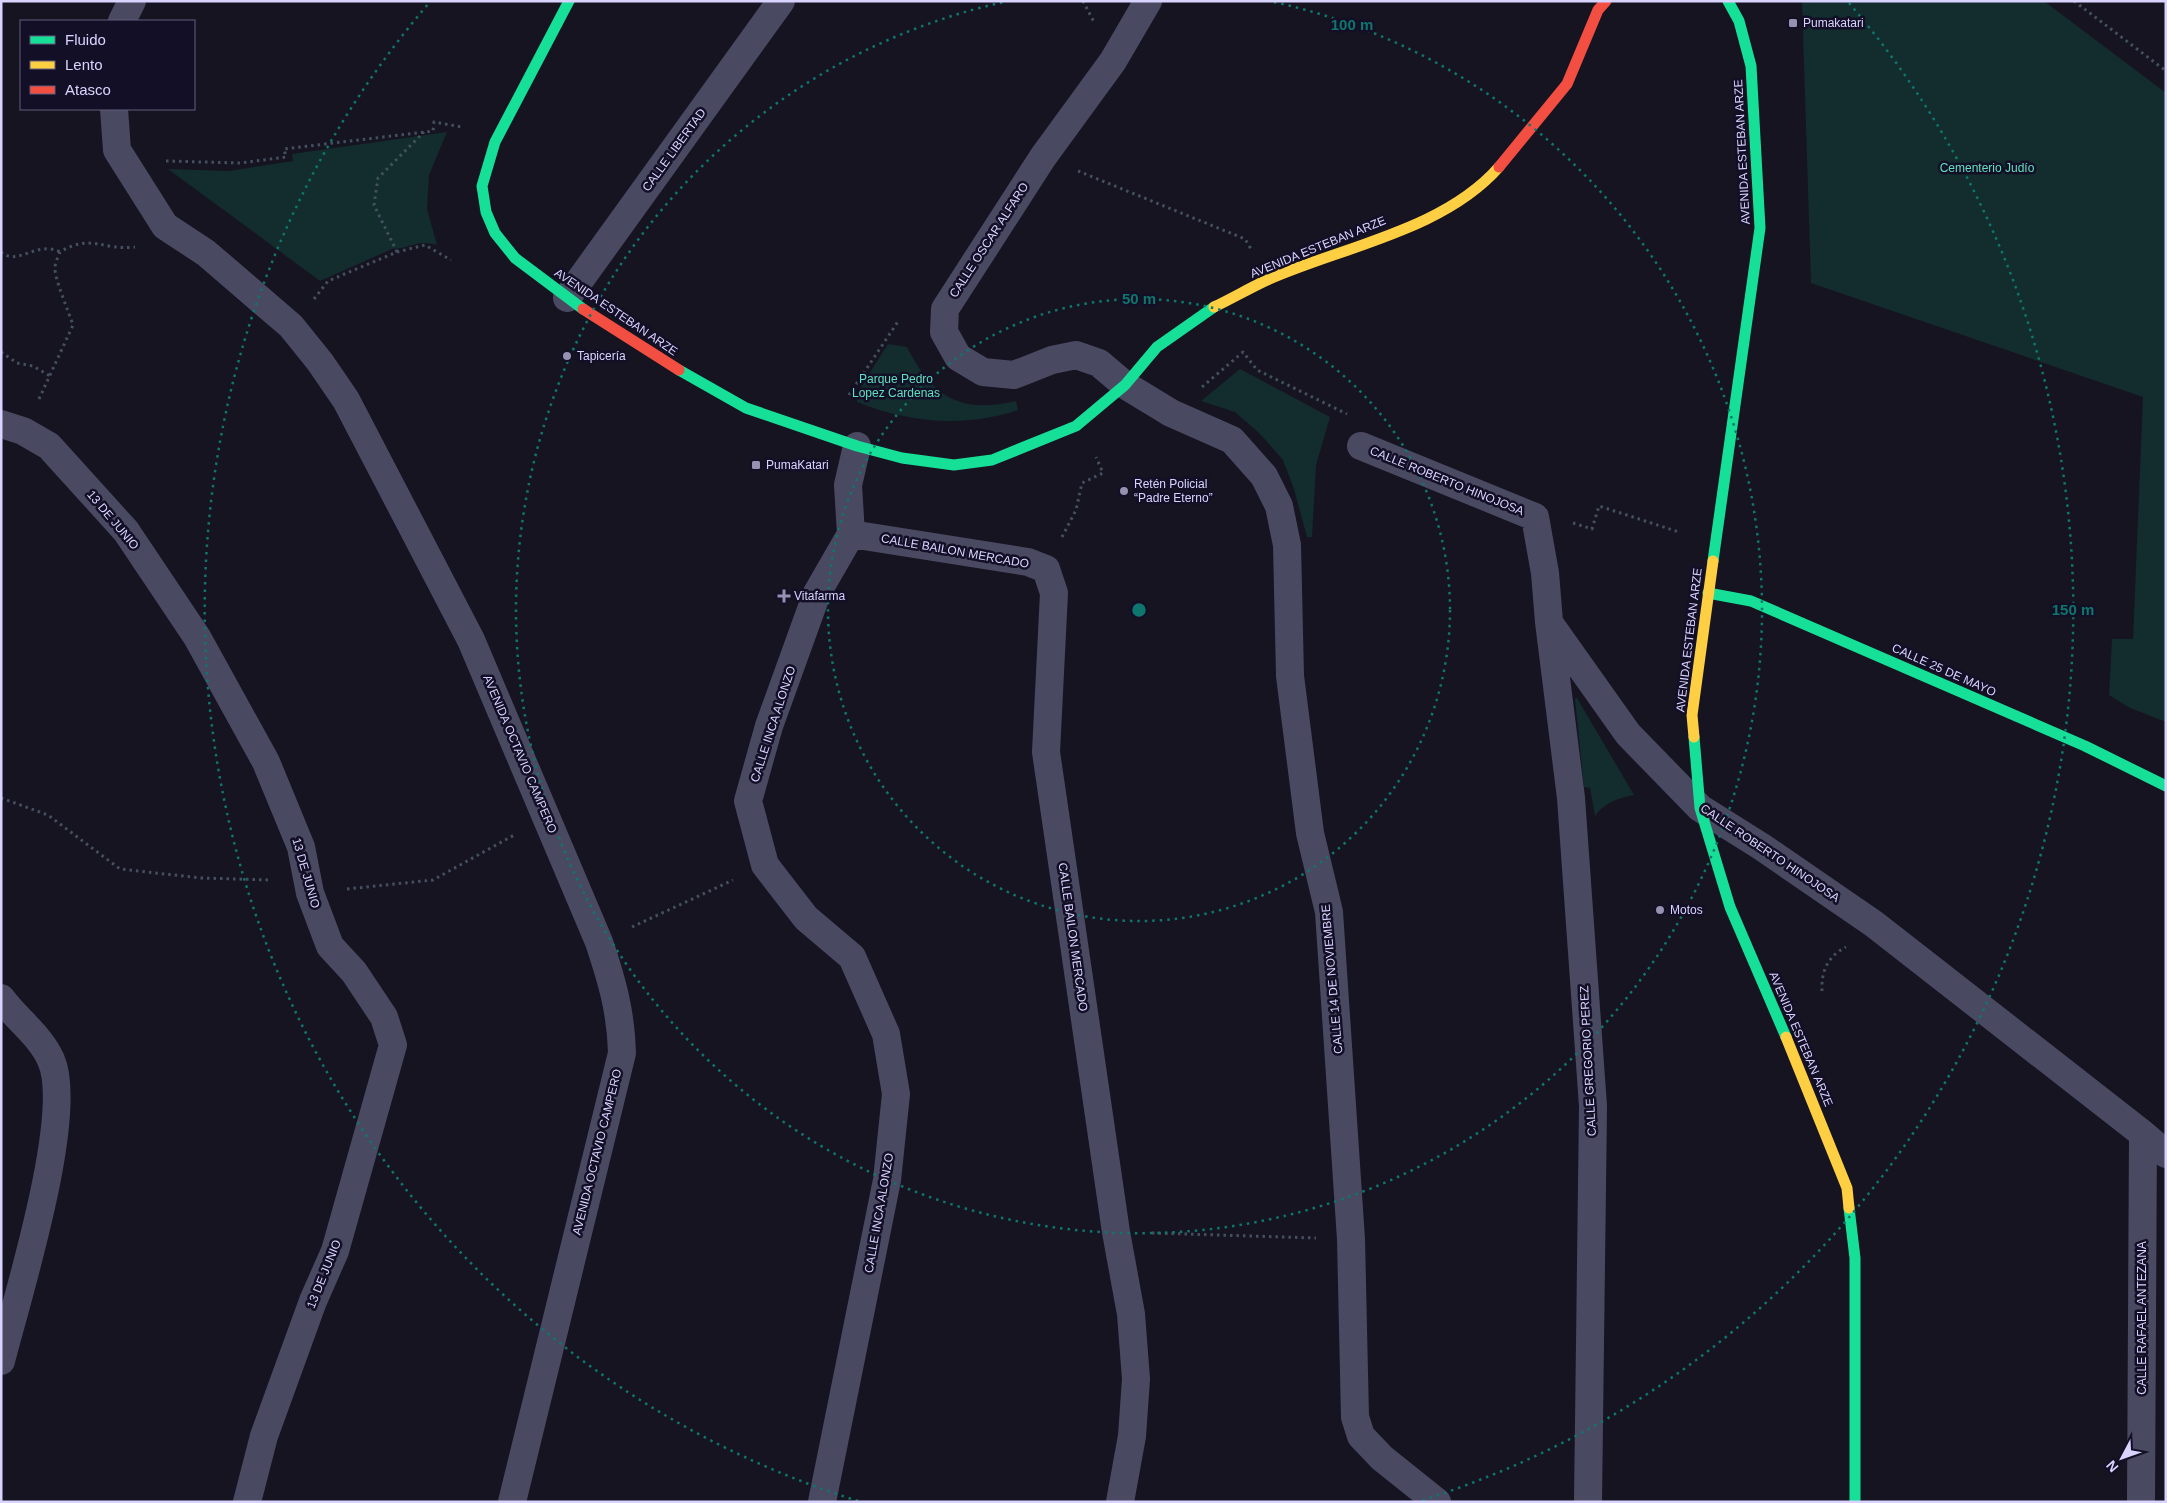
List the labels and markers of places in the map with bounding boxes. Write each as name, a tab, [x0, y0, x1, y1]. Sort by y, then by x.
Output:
place label: Pumakatari	[1803, 16, 1864, 30]
marker: Pumakatari	[1787, 17, 1799, 29]
place label: Tapicería	[577, 349, 626, 363]
marker: Tapicería	[561, 350, 573, 362]
place label: PumaKatari	[766, 458, 829, 472]
marker: PumaKatari	[750, 459, 762, 471]
place label: Retén Policial “Padre Eterno”	[1134, 477, 1213, 505]
marker: Retén Policial “Padre Eterno”	[1118, 485, 1130, 497]
place label: Vitafarma	[794, 589, 845, 603]
marker: Vitafarma	[778, 590, 790, 602]
centre of rings	[1130, 601, 1148, 619]
place label: Motos	[1670, 903, 1703, 917]
marker: Motos	[1654, 904, 1666, 916]

